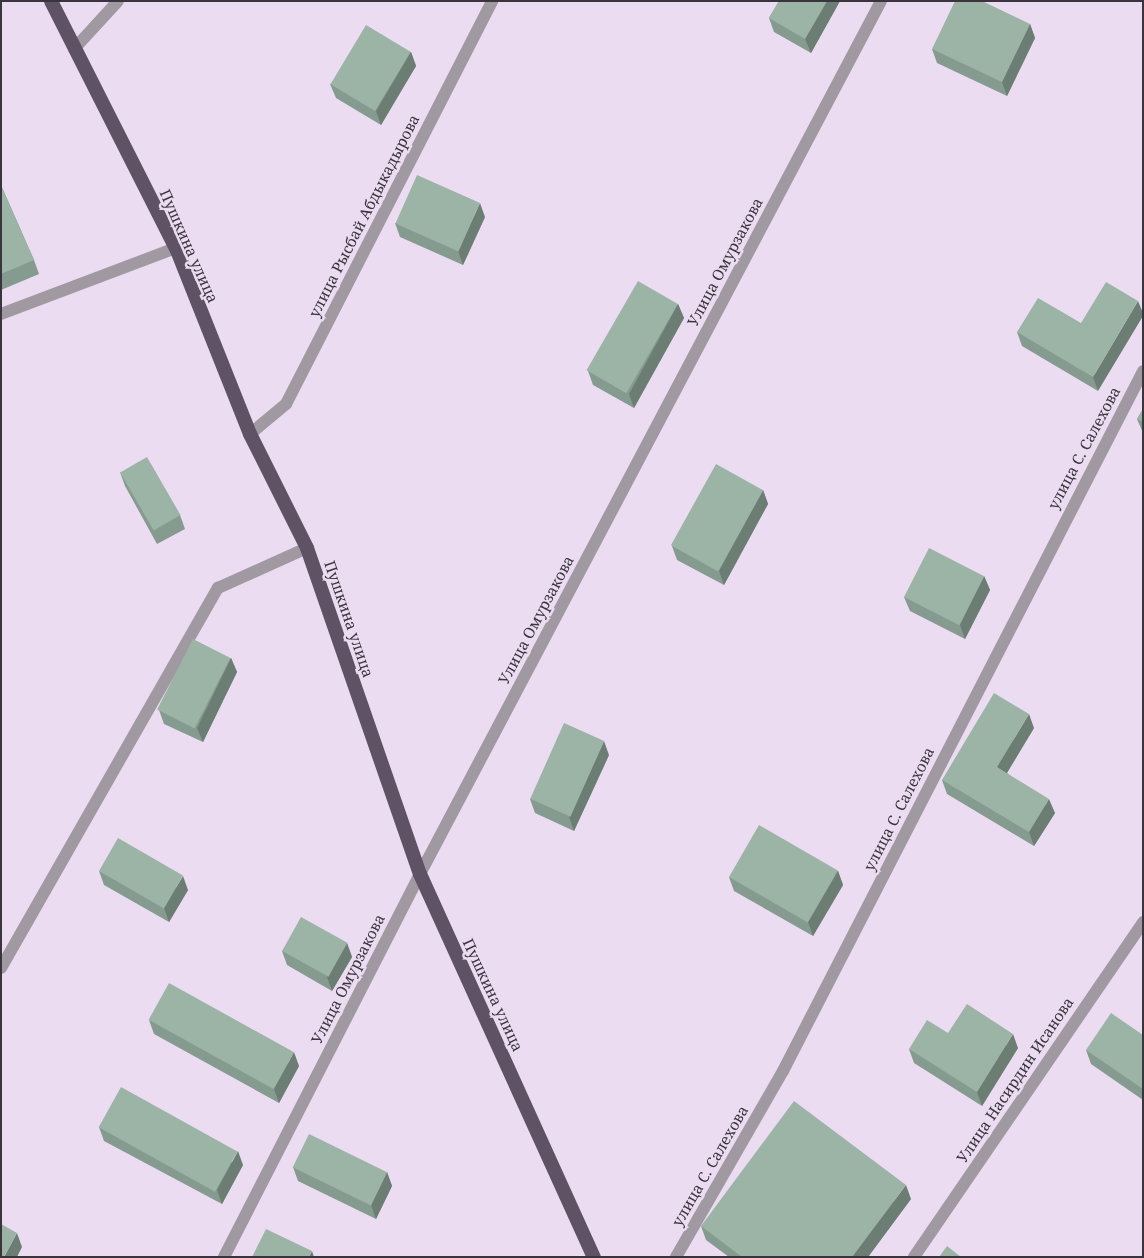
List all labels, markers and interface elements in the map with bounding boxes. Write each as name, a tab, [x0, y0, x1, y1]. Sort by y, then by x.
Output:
street label: улица Рысбай Абдыкадырова	[305, 112, 423, 320]
street label: Пушкина улица	[156, 186, 222, 306]
street label: Улица Омурзакова	[683, 195, 767, 329]
street label: улица С. Салехова	[1044, 384, 1124, 512]
street label: Улица Омурзакова	[494, 553, 578, 687]
street label: Пушкина улица	[321, 558, 377, 680]
street label: улица С. Салехова	[860, 744, 938, 874]
street label: Улица Омурзакова	[308, 911, 388, 1047]
street label: Пушкина улица	[459, 936, 527, 1054]
street label: Улица Насирдин Исанова	[953, 994, 1077, 1166]
street label: улица С. Салехова	[668, 1103, 752, 1229]

